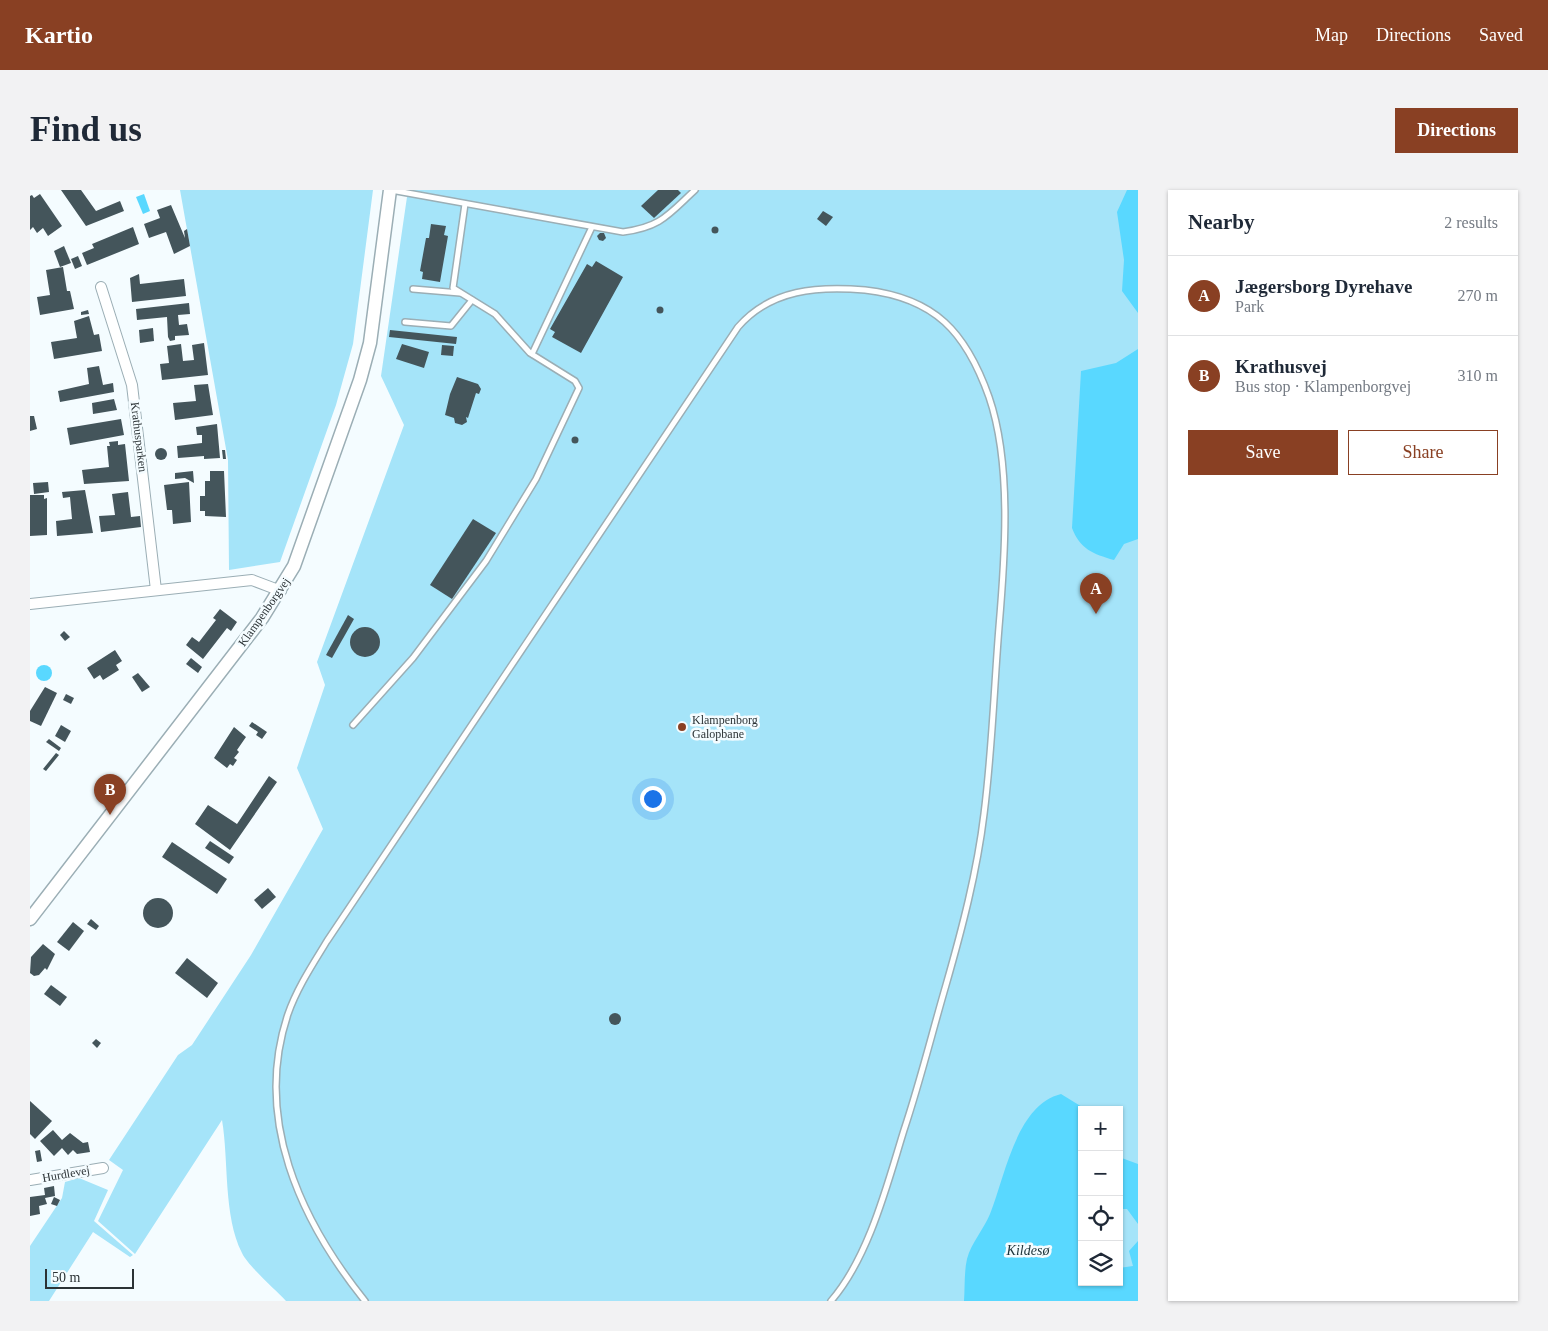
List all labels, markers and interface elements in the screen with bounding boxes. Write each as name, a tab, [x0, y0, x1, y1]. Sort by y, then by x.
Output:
text: Kartio	[25, 22, 93, 48]
text: Map	[1315, 25, 1348, 45]
text: Directions	[1376, 25, 1451, 45]
text: Saved	[1479, 25, 1523, 45]
button: Directions	[1395, 108, 1518, 153]
text: Find us	[30, 110, 142, 149]
text: Nearby	[1188, 210, 1255, 234]
text: 2 results	[1444, 214, 1498, 231]
text: Jægersborg Dyrehave	[1235, 276, 1412, 297]
text: A	[1198, 287, 1210, 304]
text: 270 m	[1458, 287, 1498, 304]
text: Park	[1235, 298, 1264, 315]
text: Krathusvej	[1235, 356, 1327, 377]
text: B	[1199, 367, 1209, 384]
text: 310 m	[1458, 367, 1498, 384]
text: Bus stop · Klampenborgvej	[1235, 378, 1411, 395]
street label: Krathusparken	[128, 401, 150, 473]
button: Save	[1188, 430, 1338, 475]
button: Share	[1348, 430, 1498, 475]
pin: A	[1080, 573, 1112, 614]
street label: Klampenborgvej	[235, 575, 293, 649]
place label: Klampenborg Galopbane	[692, 713, 758, 741]
marker: Klampenborg Galopbane	[676, 721, 688, 733]
pin: B	[94, 774, 126, 815]
your location	[640, 786, 666, 812]
map controls	[1078, 1106, 1123, 1286]
button: +	[1078, 1106, 1123, 1151]
button: −	[1078, 1151, 1123, 1196]
street label: Hurdlevej	[41, 1163, 91, 1185]
button: locate	[1078, 1196, 1123, 1241]
button: layers	[1078, 1241, 1123, 1286]
water label: Kildesø	[1006, 1243, 1050, 1258]
scale bar	[45, 1266, 134, 1289]
text: 50 m	[52, 1270, 80, 1285]

